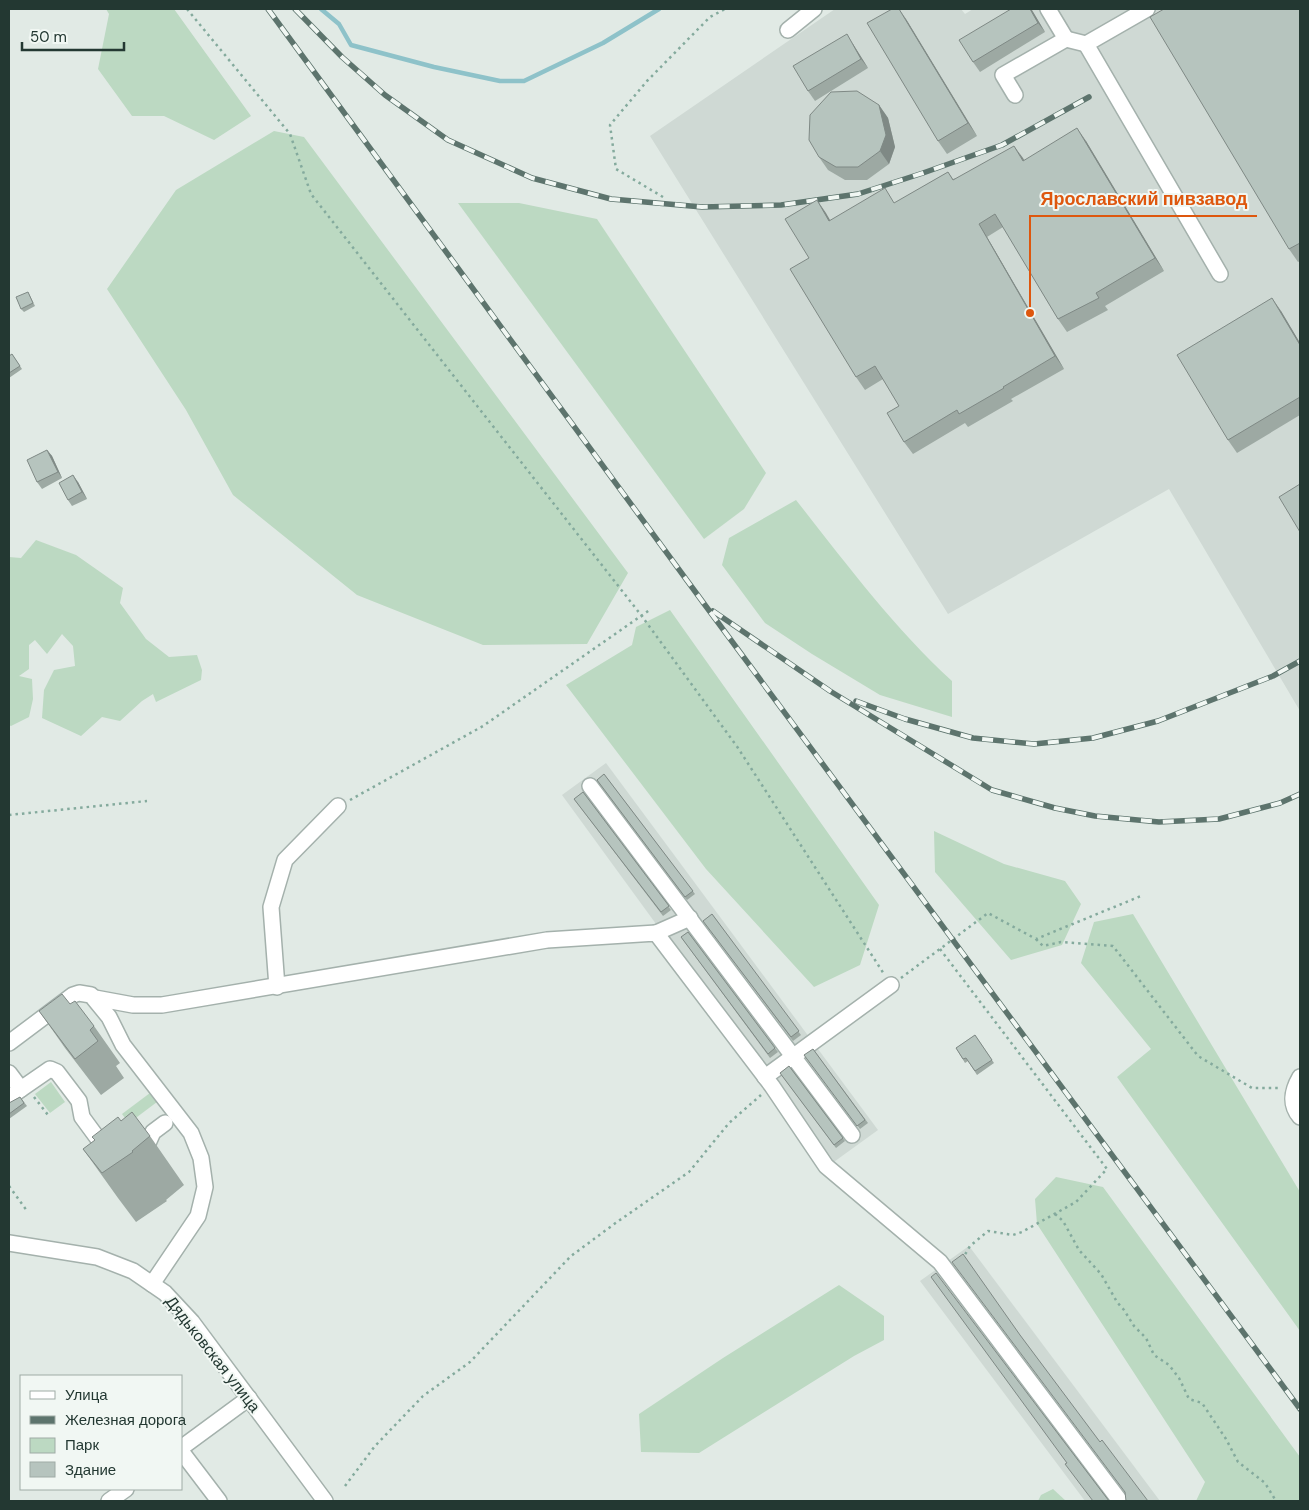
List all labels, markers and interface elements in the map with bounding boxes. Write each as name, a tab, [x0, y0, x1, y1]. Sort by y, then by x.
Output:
scale bar	[22, 20, 125, 52]
text: 50 m	[30, 27, 67, 47]
callout: Ярославский пивзавод	[1030, 183, 1257, 216]
text: Ярославский пивзавод	[1041, 187, 1248, 211]
street label: Дядьковская улица	[161, 1291, 265, 1417]
legend	[20, 1375, 182, 1490]
text: Улица	[65, 1385, 108, 1405]
text: Железная дорога	[65, 1410, 187, 1430]
text: Парк	[65, 1435, 99, 1455]
text: Здание	[65, 1460, 116, 1480]

